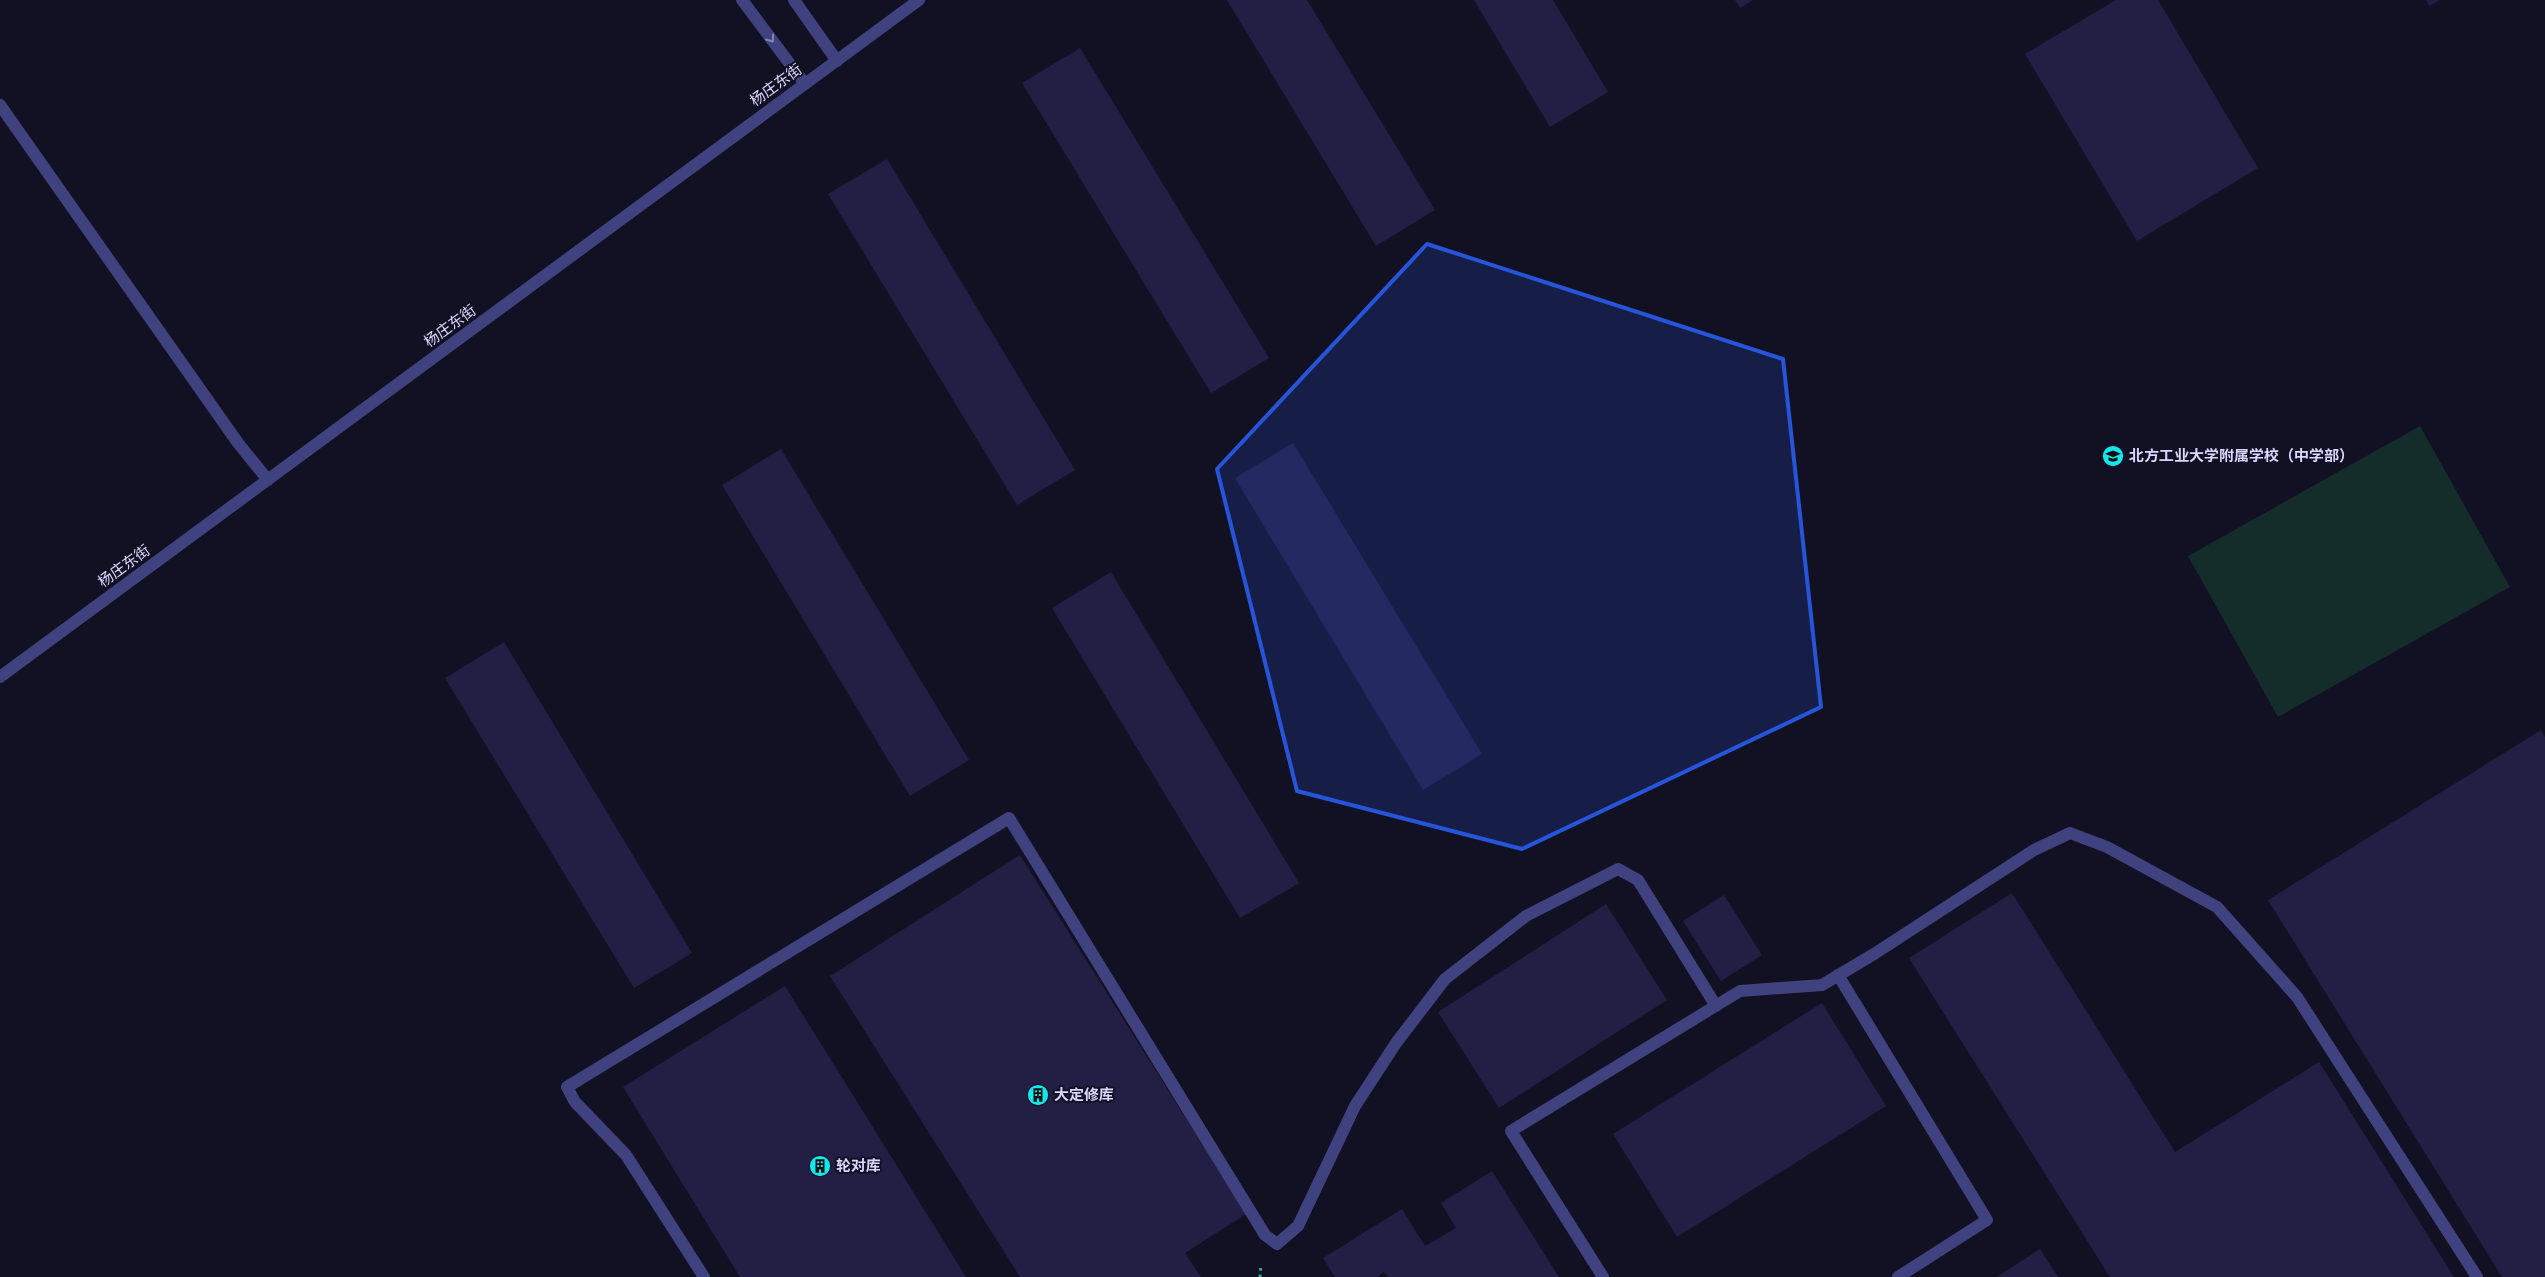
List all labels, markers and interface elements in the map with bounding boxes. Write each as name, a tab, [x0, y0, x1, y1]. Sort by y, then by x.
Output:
one-way arrow	[765, 33, 774, 43]
street label: 杨庄东街	[746, 59, 806, 111]
street label: 杨庄东街	[420, 300, 480, 352]
school or university icon: 北方工业大学附属学校（中学部）	[2101, 444, 2125, 468]
place label: 北方工业大学附属学校（中学部）	[2129, 446, 2354, 466]
street label: 杨庄东街	[94, 540, 154, 592]
building icon: 大定修库	[1026, 1083, 1050, 1107]
place label: 大定修库	[1054, 1085, 1114, 1105]
building icon: 轮对库	[808, 1154, 832, 1178]
place label: 轮对库	[836, 1156, 881, 1176]

